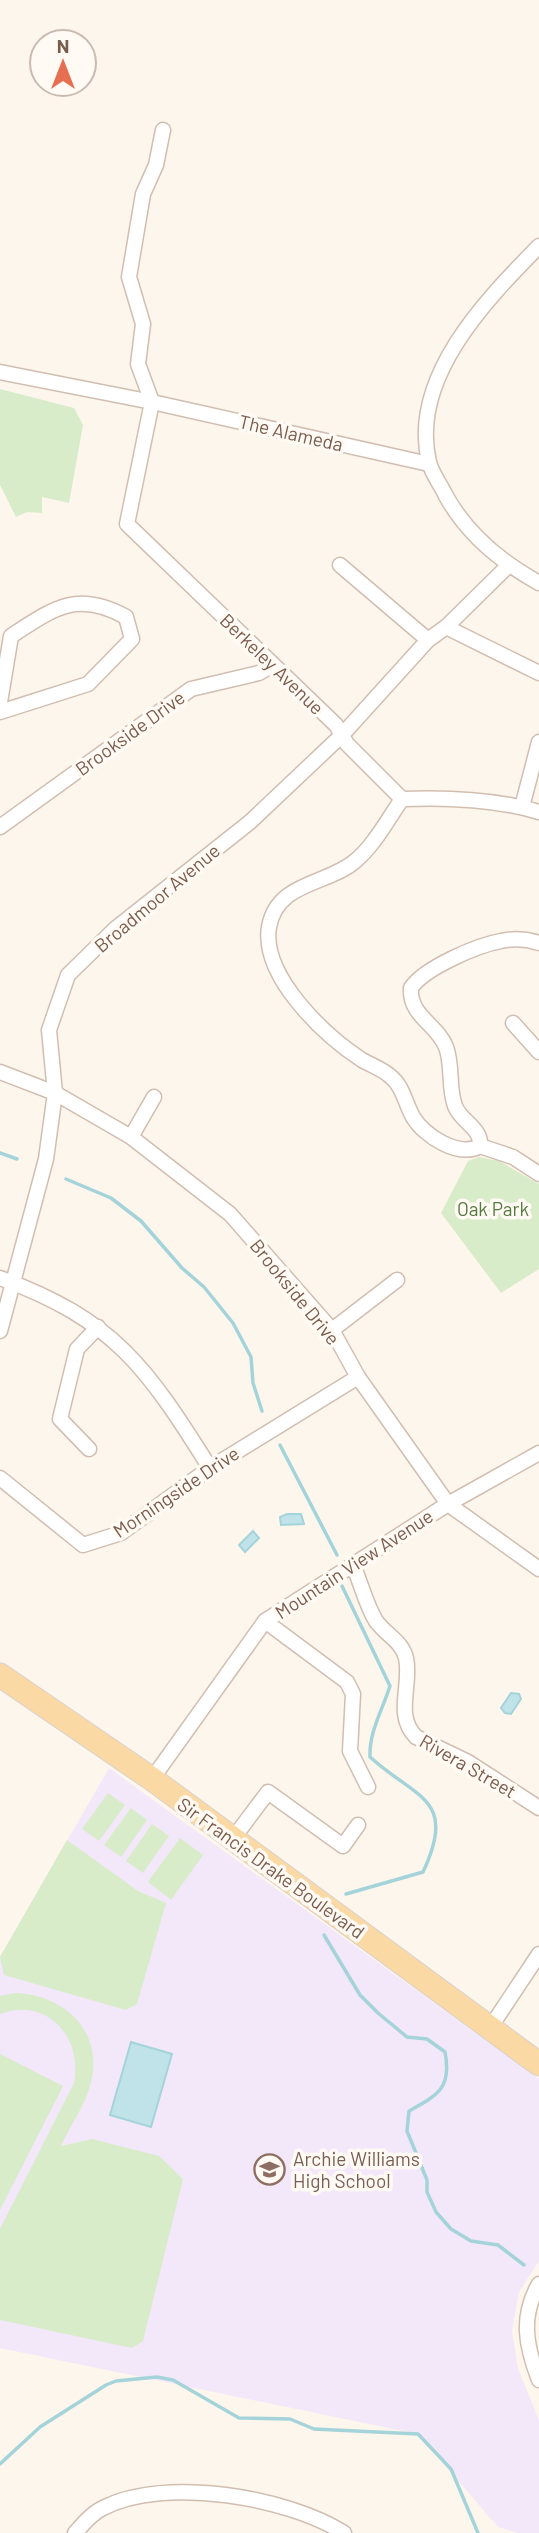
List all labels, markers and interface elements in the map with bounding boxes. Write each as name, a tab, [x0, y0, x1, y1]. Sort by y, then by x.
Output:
north arrow	[28, 28, 98, 98]
text: N	[57, 34, 69, 57]
street label: The Alameda	[237, 409, 345, 456]
street label: Berkeley Avenue	[216, 608, 329, 719]
street label: Brookside Drive	[71, 685, 189, 780]
street label: Broadmoor Avenue	[89, 838, 224, 957]
park label: Oak Park	[457, 1197, 529, 1220]
street label: Brookside Drive	[246, 1234, 345, 1349]
street label: Morningside Drive	[108, 1441, 243, 1542]
street label: Mountain View Avenue	[270, 1504, 437, 1623]
street label: Rivera Street	[416, 1729, 521, 1802]
street label: Sir Francis Drake Boulevard	[173, 1792, 369, 1943]
place label: Archie Williams High School	[293, 2147, 420, 2192]
school or university icon: Archie Williams High School	[253, 2153, 287, 2187]

